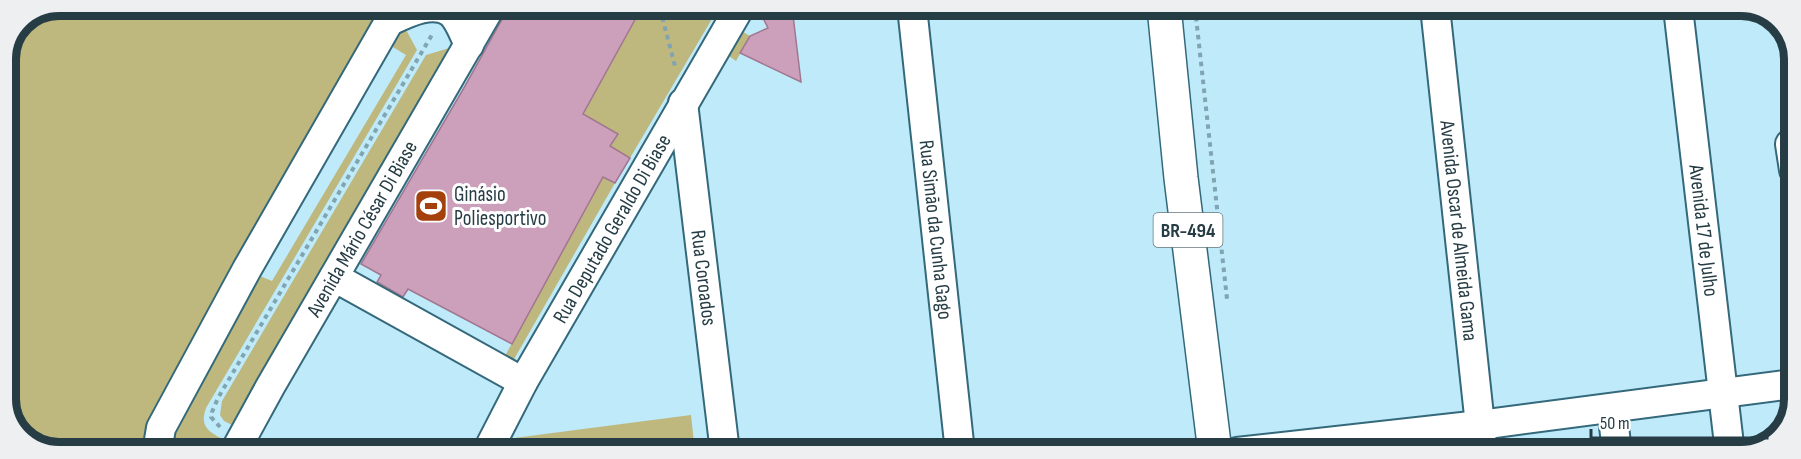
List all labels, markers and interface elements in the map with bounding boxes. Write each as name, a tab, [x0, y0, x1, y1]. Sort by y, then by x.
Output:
street label: Avenida Oscar de Almeida Gama	[1434, 118, 1483, 342]
street label: Rua Deputado Geraldo Di Biase	[548, 130, 677, 328]
street label: Avenida Mário César Di Biase	[301, 136, 423, 322]
street label: Rua Simão da Cunha Gago	[913, 139, 958, 321]
street label: Avenida 17 de Julho	[1683, 162, 1724, 298]
place label: Ginásio Poliesportivo	[454, 182, 546, 231]
sports icon: Ginásio Poliesportivo	[413, 188, 449, 224]
road number: BR-494	[1154, 213, 1222, 247]
street label: Rua Coroados	[685, 229, 722, 327]
scale bar	[1591, 402, 1766, 440]
text: 50 m	[1600, 413, 1630, 434]

